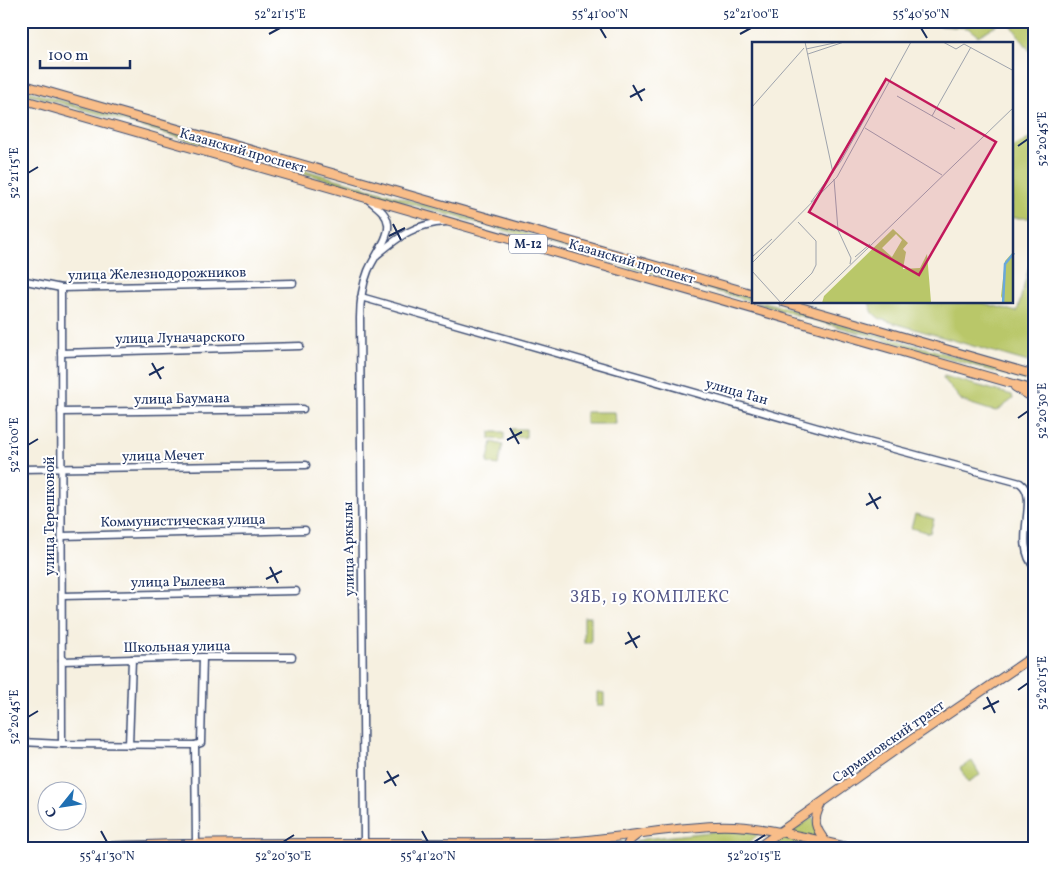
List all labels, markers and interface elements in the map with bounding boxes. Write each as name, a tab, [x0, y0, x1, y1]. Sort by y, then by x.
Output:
text: 52°21'15"E	[254, 7, 306, 23]
text: 55°41'00"N	[572, 7, 628, 23]
text: 52°21'00"E	[723, 7, 779, 23]
text: 55°40'50"N	[893, 7, 950, 23]
scale bar	[40, 38, 130, 70]
inset map	[752, 42, 1014, 304]
text: 100 m	[48, 46, 88, 67]
text: 52°20'45"E	[1035, 112, 1051, 166]
street label: Казанский проспект	[177, 124, 308, 179]
text: 52°21'15"E	[7, 147, 23, 199]
road number: М-12	[509, 234, 547, 253]
street label: Казанский проспект	[566, 235, 697, 290]
street label: улица Железнодорожников	[68, 263, 246, 286]
street label: улица Луначарского	[115, 328, 245, 349]
street label: улица Тан	[703, 374, 771, 411]
text: 52°20'30"E	[1035, 383, 1051, 439]
street label: улица Баумана	[134, 389, 230, 410]
text: 52°21'00"E	[7, 417, 23, 473]
street label: улица Мечет	[122, 446, 204, 467]
street label: улица Терешковой	[41, 456, 60, 576]
street label: улица Аркылы	[339, 501, 360, 596]
street label: Коммунистическая улица	[100, 511, 266, 532]
street label: улица Рылеева	[130, 572, 226, 593]
district label: ЗЯБ, 19 КОМПЛЕКС	[570, 587, 730, 609]
street label: Школьная улица	[123, 637, 231, 658]
text: 52°20'15"E	[1035, 656, 1051, 710]
text: 52°20'45"E	[7, 690, 23, 744]
street label: Сармановский тракт	[829, 696, 949, 788]
north arrow	[38, 782, 88, 832]
text: С	[42, 803, 63, 820]
text: 55°41'30"N	[79, 849, 135, 865]
text: 52°20'30"E	[255, 849, 311, 865]
text: 55°41'20"N	[400, 849, 456, 865]
text: 52°20'15"E	[727, 849, 781, 865]

